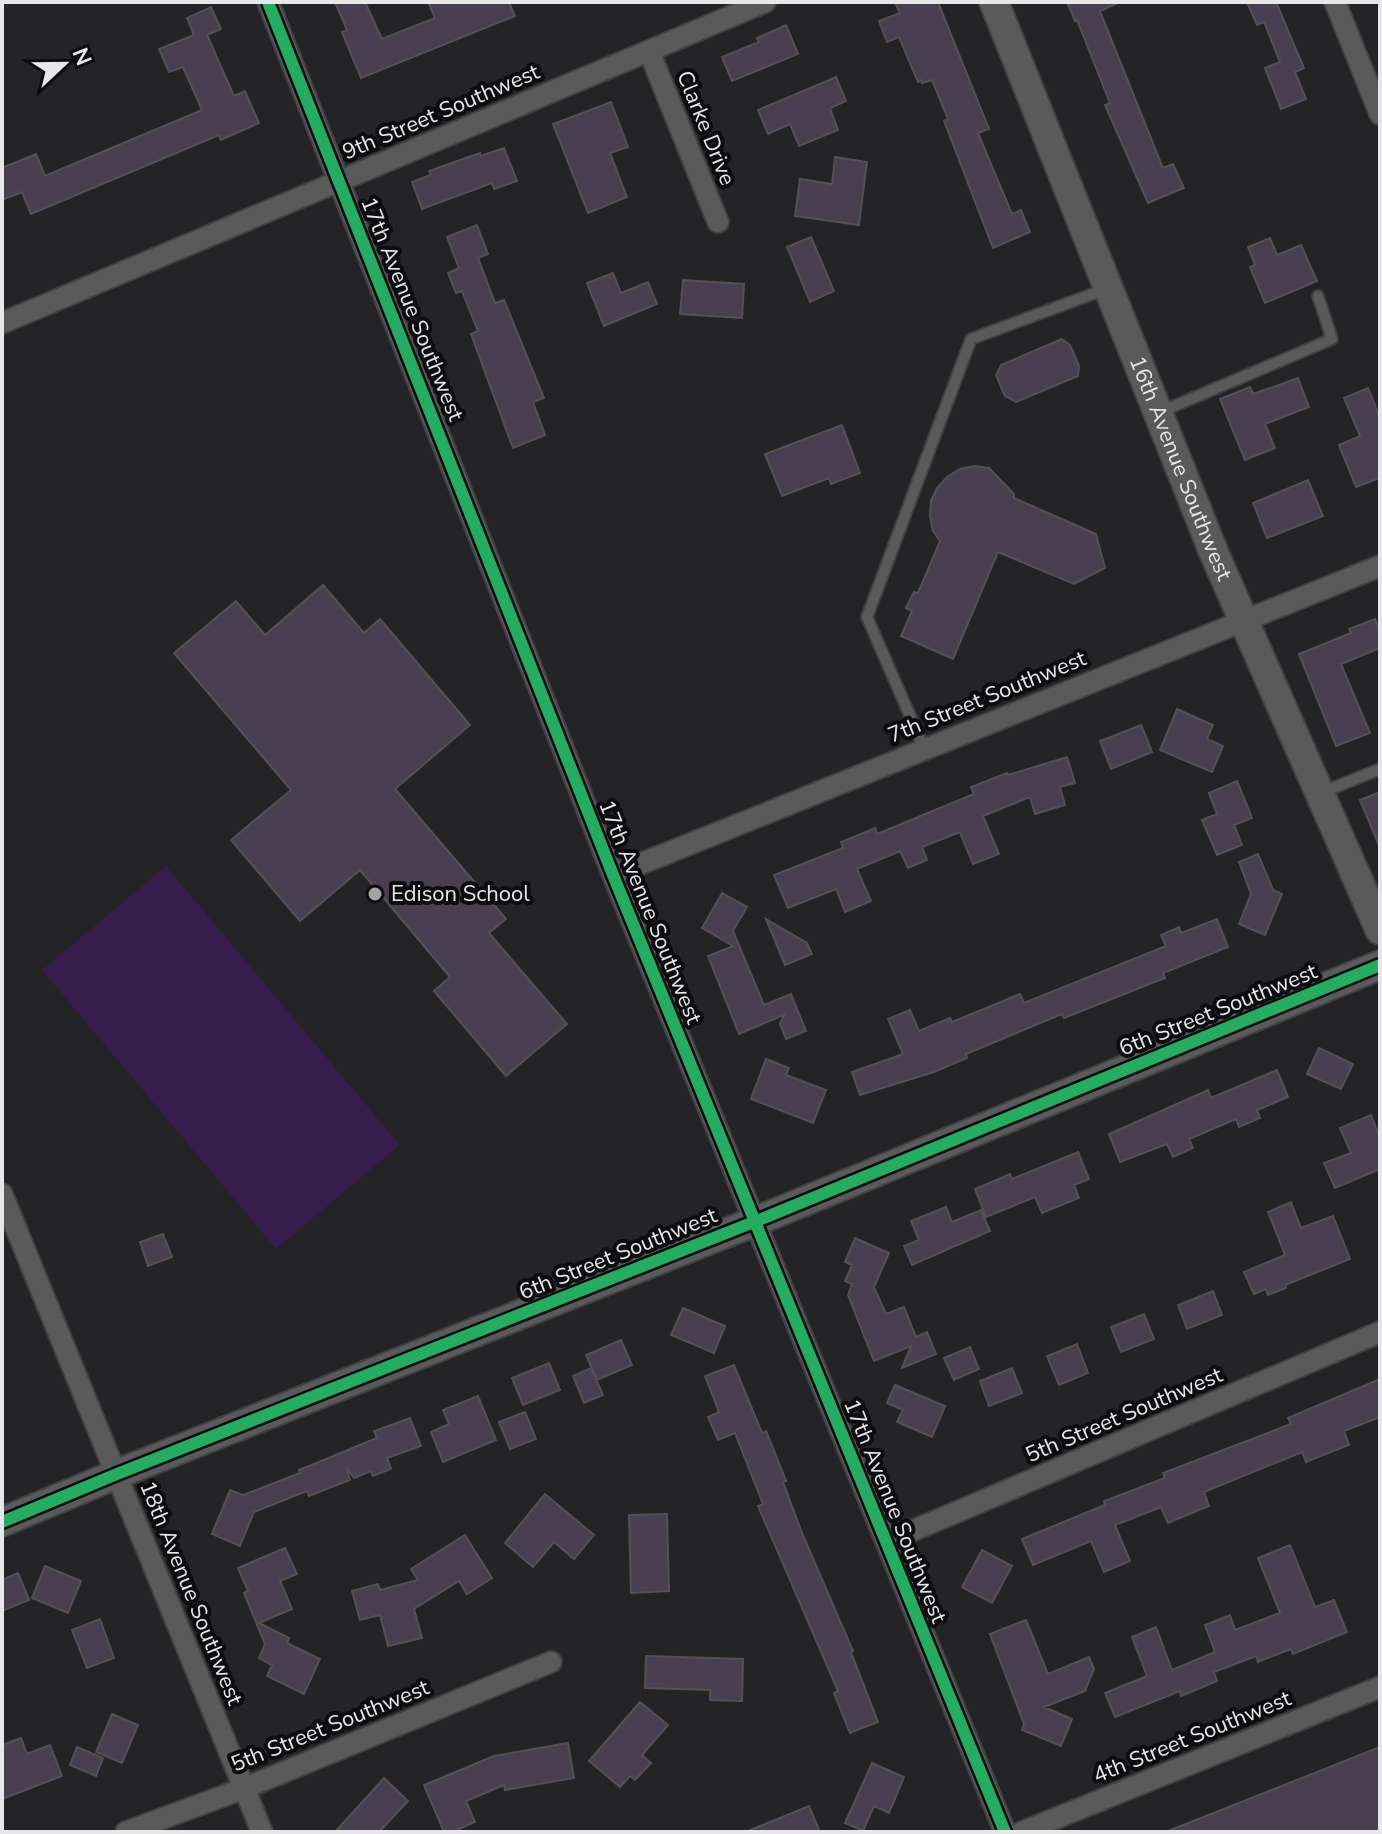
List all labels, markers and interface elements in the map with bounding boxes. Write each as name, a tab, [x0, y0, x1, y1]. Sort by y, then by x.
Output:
north arrow	[24, 24, 104, 104]
text: N	[65, 44, 99, 70]
street label: 9th Street Southwest	[338, 57, 544, 167]
street label: Clarke Drive	[669, 66, 743, 190]
street label: 17th Avenue Southwest	[353, 192, 471, 426]
street label: 16th Avenue Southwest	[1122, 352, 1239, 585]
street label: 7th Street Southwest	[883, 643, 1091, 750]
street label: 17th Avenue Southwest	[591, 795, 709, 1029]
place label: Edison School	[391, 879, 530, 909]
marker: Edison School	[366, 885, 384, 903]
street label: 6th Street Southwest	[1114, 956, 1322, 1063]
street label: 6th Street Southwest	[514, 1200, 722, 1307]
street label: 5th Street Southwest	[1021, 1360, 1227, 1470]
street label: 17th Avenue Southwest	[836, 1394, 954, 1628]
street label: 18th Avenue Southwest	[132, 1476, 250, 1710]
street label: 5th Street Southwest	[226, 1672, 434, 1779]
street label: 4th Street Southwest	[1088, 1683, 1296, 1790]

